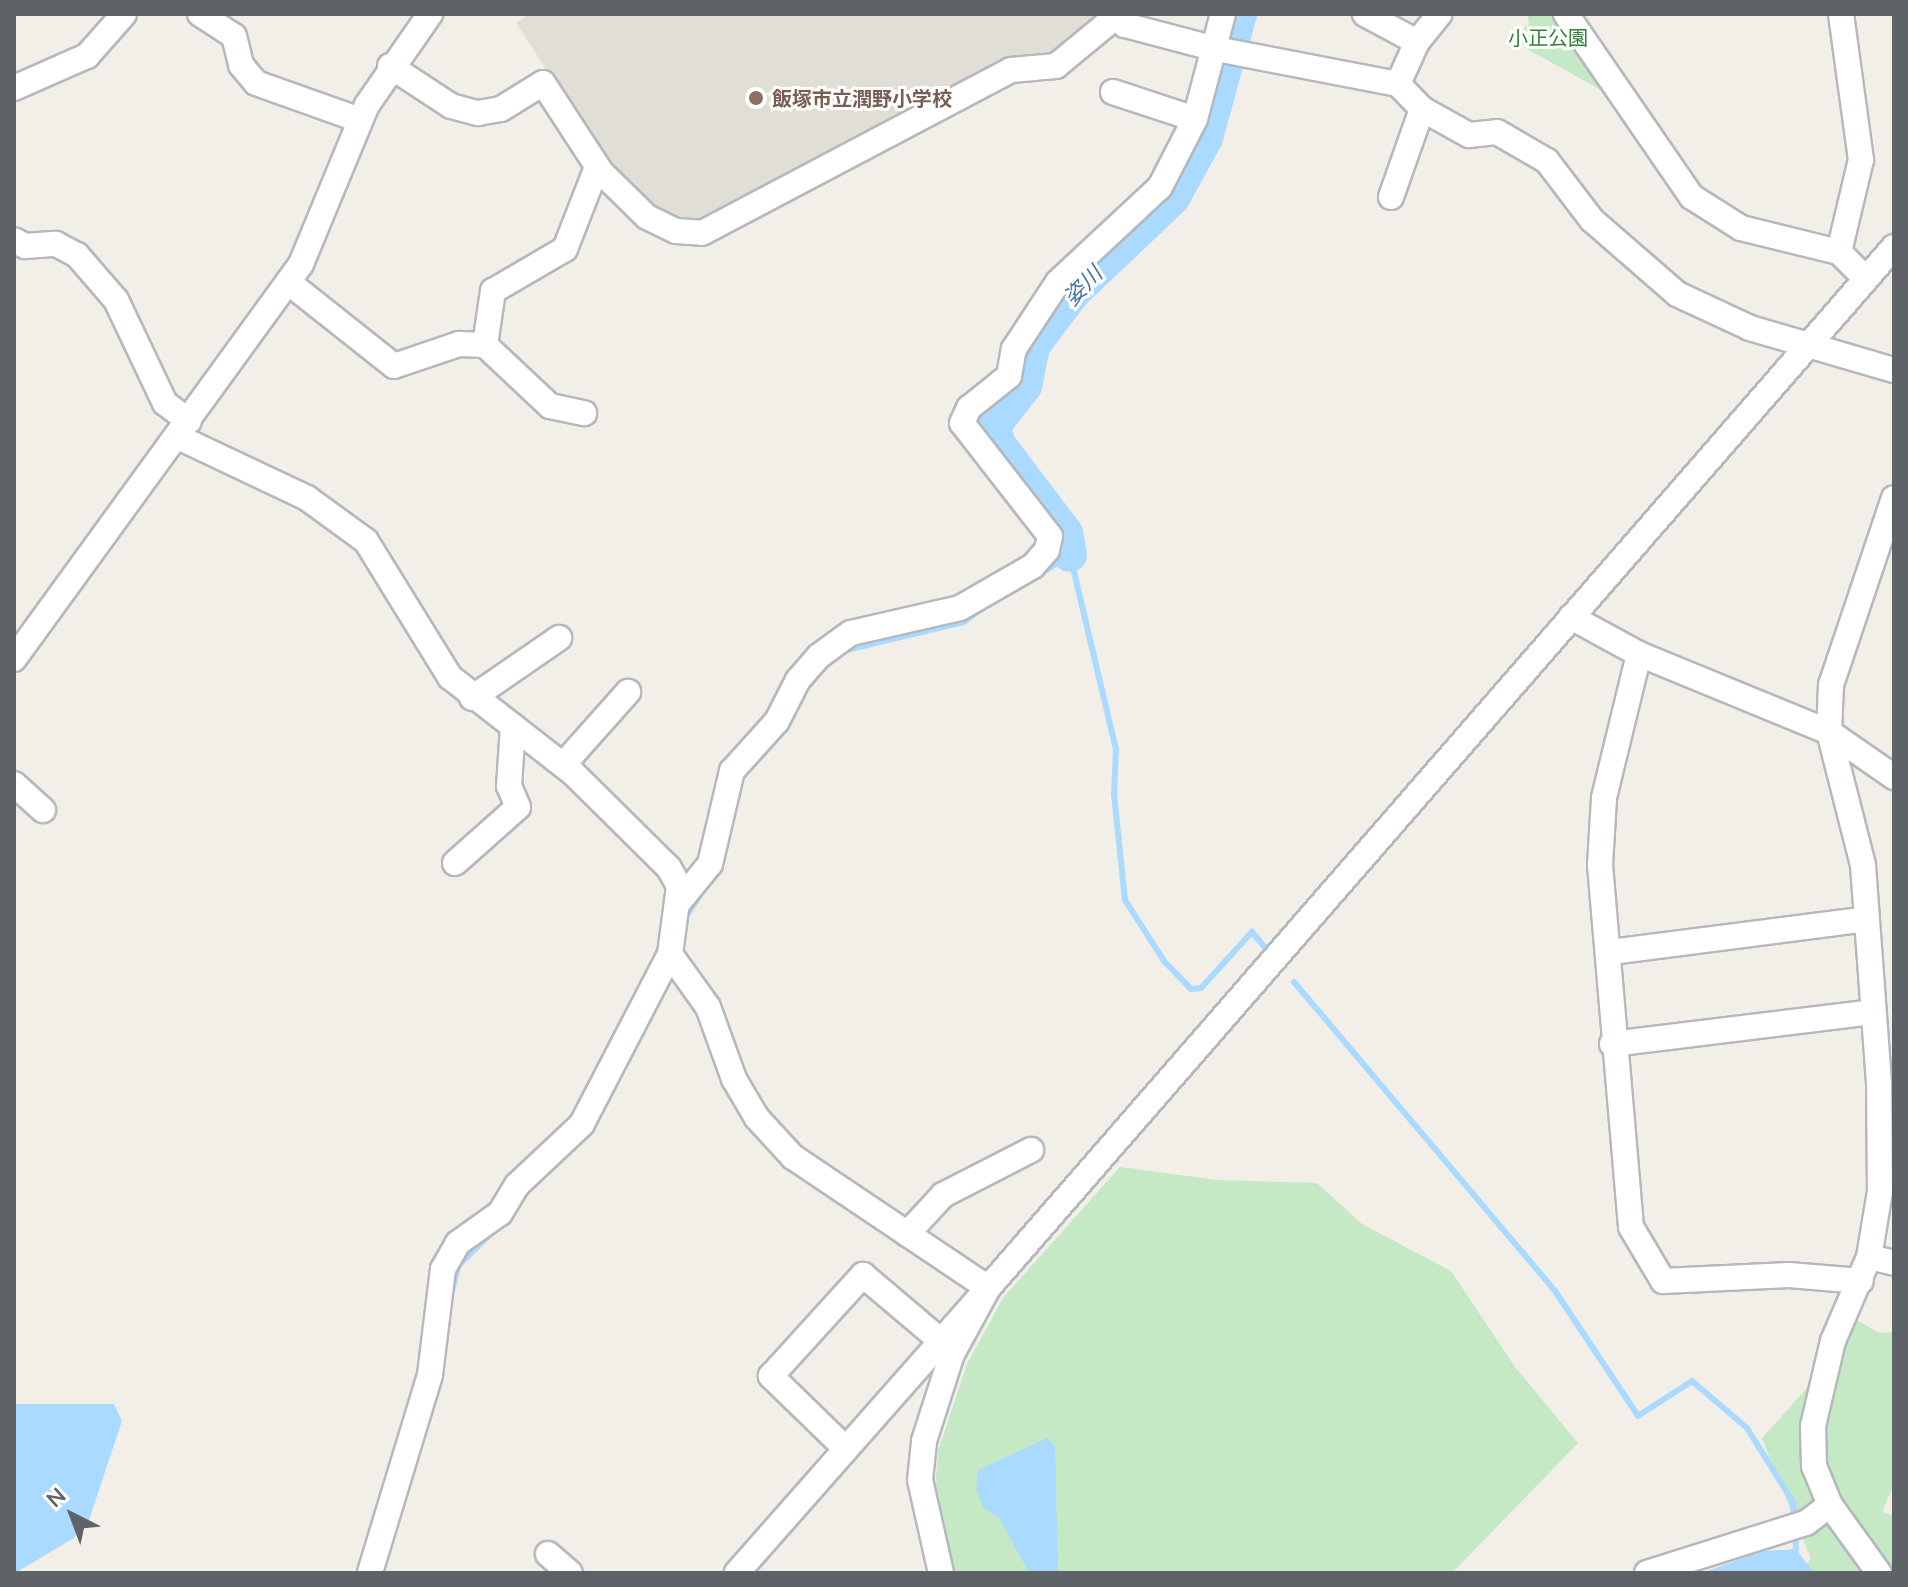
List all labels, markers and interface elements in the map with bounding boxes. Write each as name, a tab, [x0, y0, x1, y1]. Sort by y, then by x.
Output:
park label: 小正公園	[1508, 25, 1588, 49]
place label: 飯塚市立潤野小学校	[772, 86, 952, 110]
marker: 飯塚市立潤野小学校	[747, 89, 765, 107]
water label: 姿川	[1058, 261, 1108, 311]
north arrow	[32, 1475, 112, 1555]
text: N	[40, 1481, 71, 1513]

